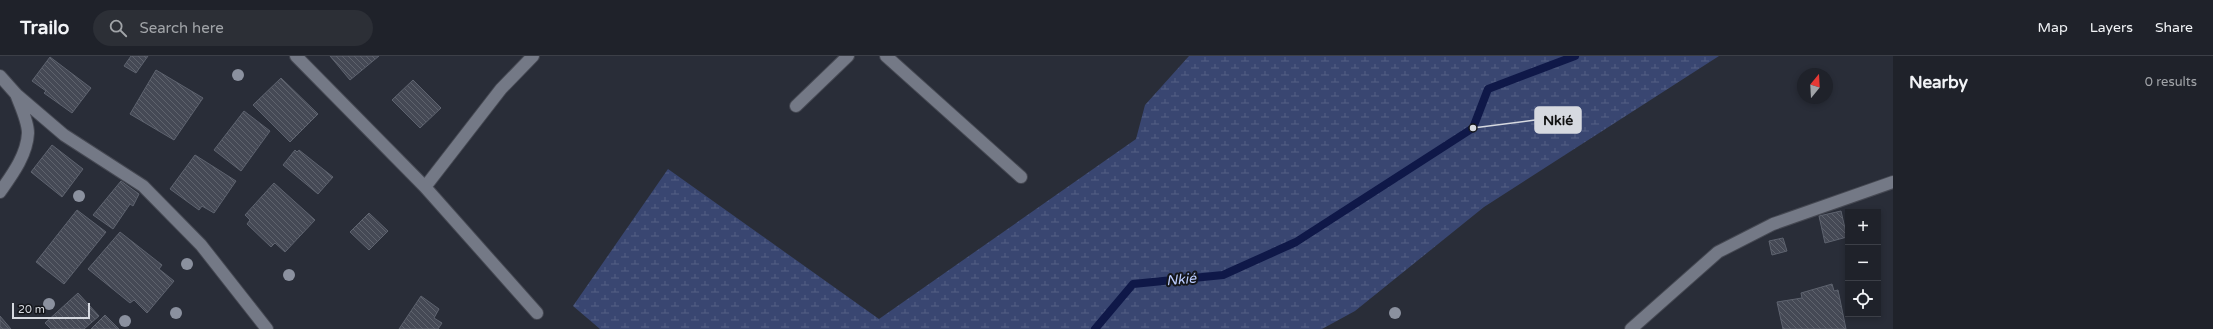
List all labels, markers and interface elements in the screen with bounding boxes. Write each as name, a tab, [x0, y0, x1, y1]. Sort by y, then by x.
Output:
search box	[93, 10, 373, 46]
text: Trailo	[20, 17, 69, 39]
icon: search	[107, 17, 129, 39]
text: Search here	[139, 19, 224, 37]
text: Map	[2038, 19, 2068, 36]
text: Layers	[2090, 19, 2133, 36]
text: Share	[2155, 19, 2193, 36]
north arrow	[1797, 68, 1833, 104]
text: Nearby	[1909, 72, 1968, 93]
text: 0 results	[2145, 74, 2197, 90]
callout: Nkié	[1535, 107, 1581, 133]
text: Nkié	[1543, 112, 1573, 129]
map controls	[1845, 209, 1881, 317]
button: +	[1845, 209, 1881, 245]
button: −	[1845, 245, 1881, 281]
water label: Nkié	[1165, 270, 1198, 289]
button: locate	[1845, 281, 1881, 317]
scale bar	[12, 301, 90, 320]
text: 20 m	[18, 303, 45, 316]

